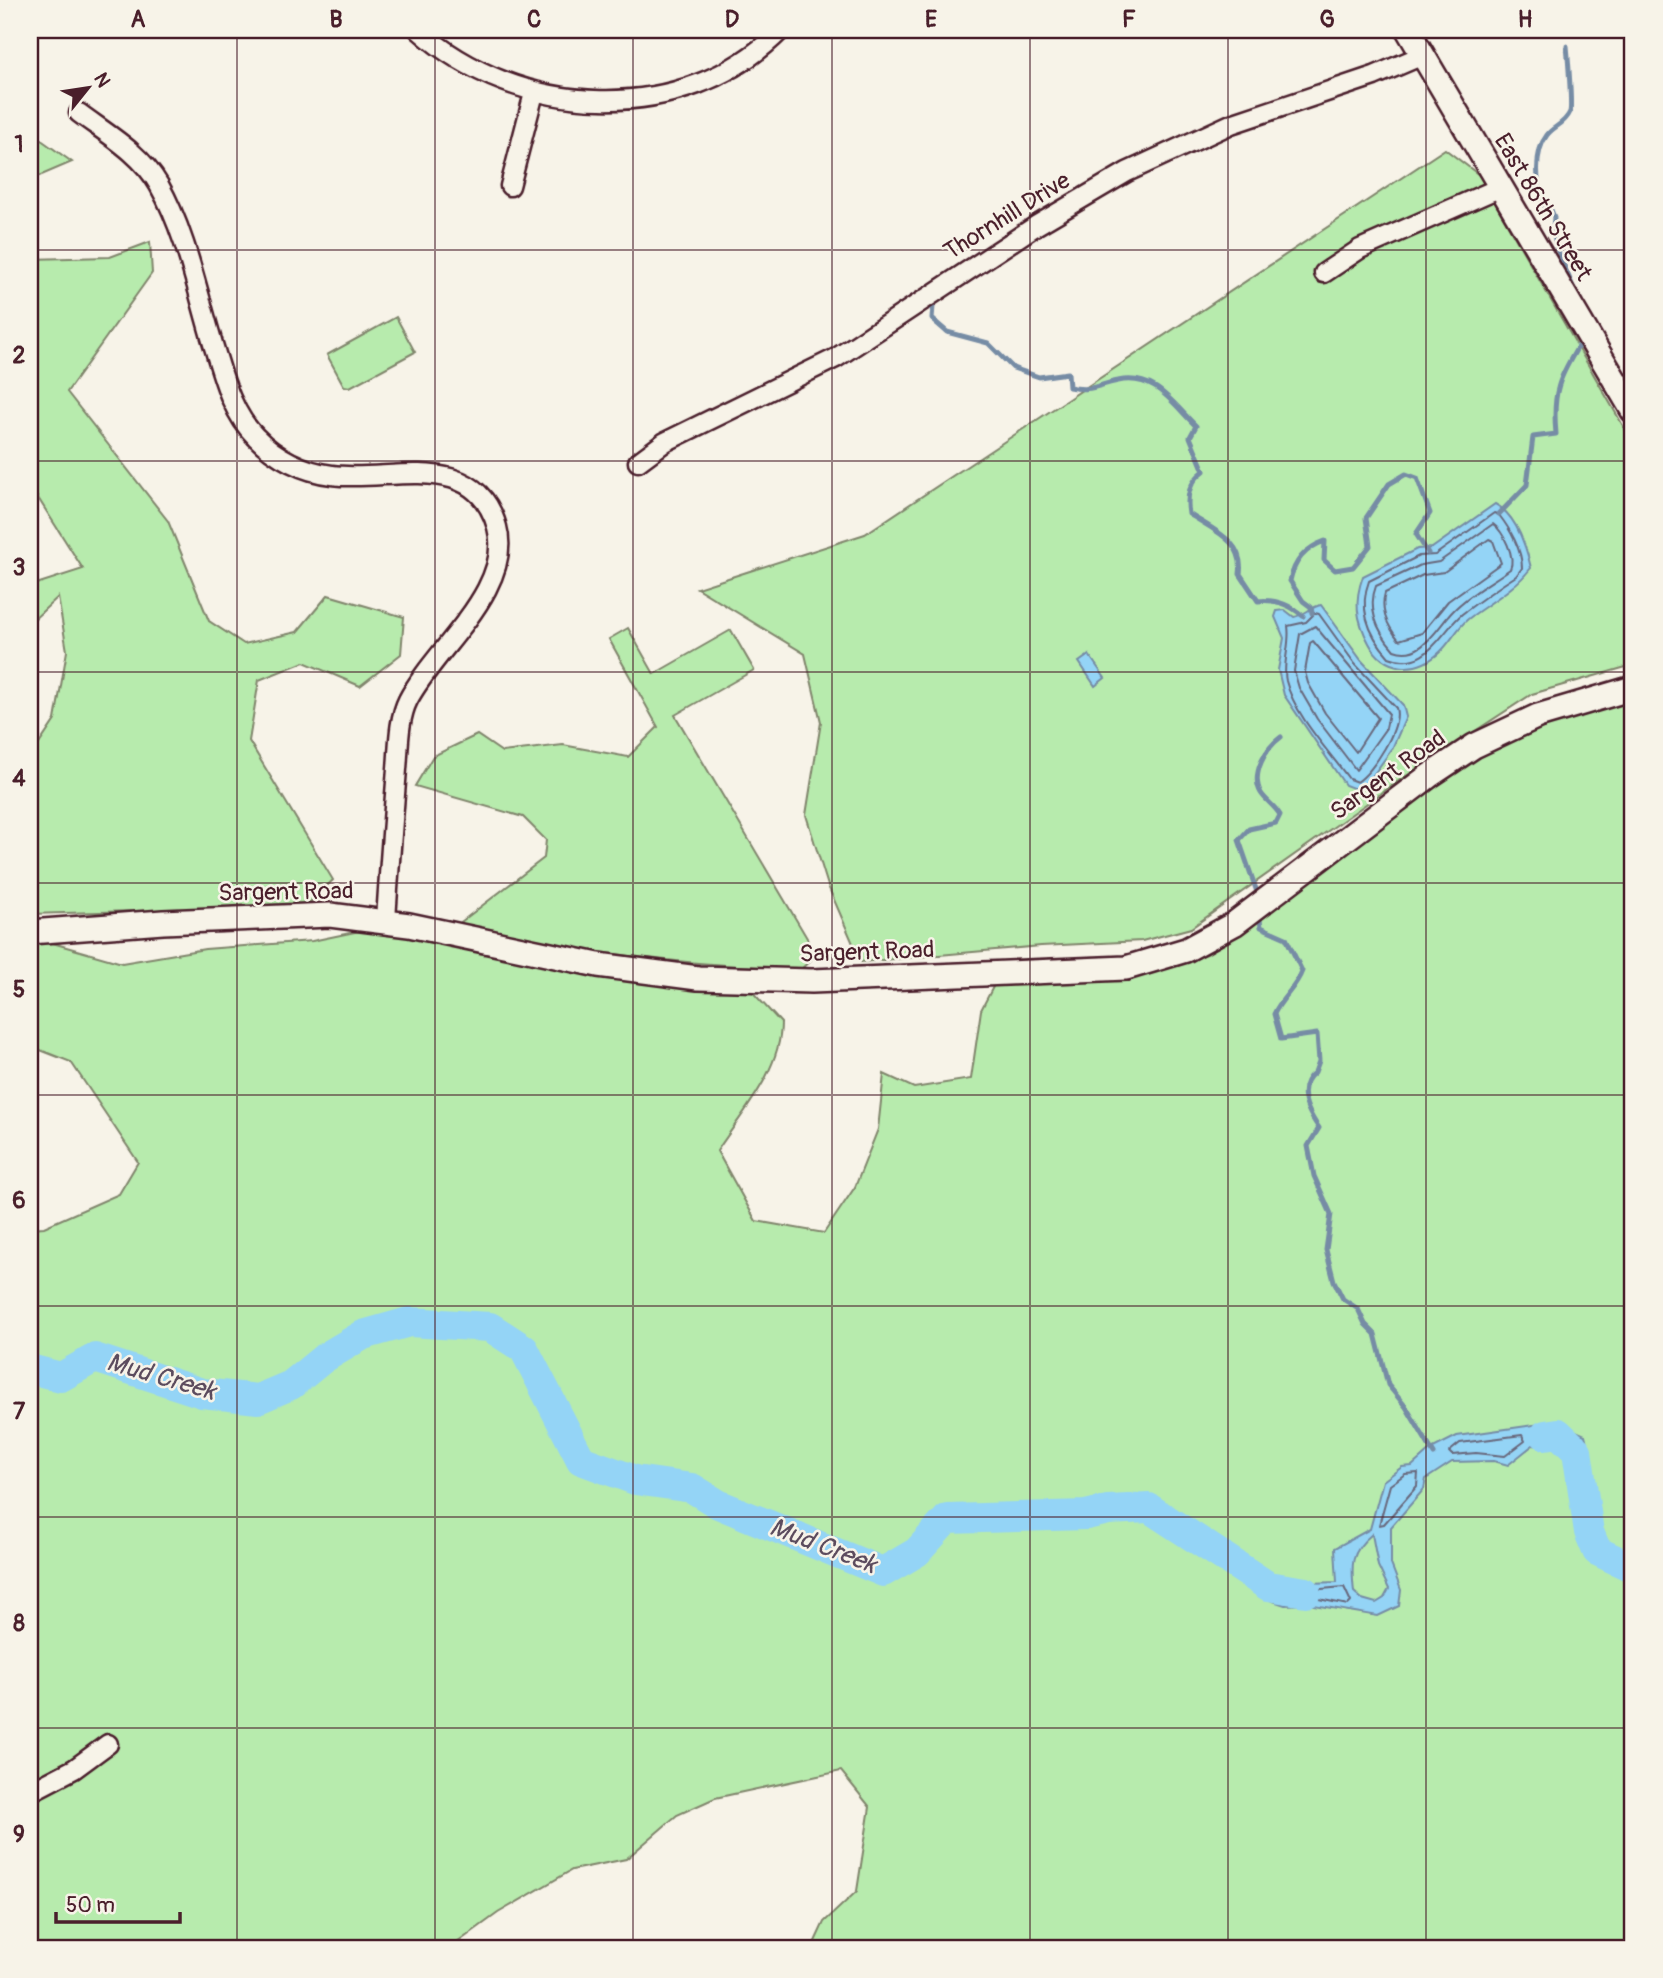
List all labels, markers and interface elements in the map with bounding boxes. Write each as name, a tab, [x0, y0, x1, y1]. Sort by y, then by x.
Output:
text: A	[131, 5, 146, 34]
text: B	[329, 5, 343, 34]
text: C	[527, 5, 541, 34]
text: D	[725, 5, 739, 34]
text: E	[925, 5, 937, 34]
text: F	[1122, 5, 1136, 34]
text: G	[1319, 5, 1335, 34]
text: H	[1518, 5, 1532, 34]
north arrow	[52, 52, 122, 122]
text: N	[88, 68, 116, 92]
street label: East 86th Street	[1488, 128, 1598, 286]
text: 1	[15, 130, 24, 159]
street label: Thornhill Drive	[939, 166, 1076, 266]
text: 2	[13, 341, 26, 370]
text: 3	[13, 553, 25, 582]
street label: Sargent Road	[1325, 724, 1451, 826]
text: 4	[12, 764, 26, 793]
street label: Sargent Road	[218, 876, 354, 908]
street label: Sargent Road	[799, 935, 935, 969]
text: 5	[13, 975, 25, 1004]
text: 6	[12, 1186, 26, 1215]
water label: Mud Creek	[103, 1346, 221, 1408]
text: 7	[13, 1397, 26, 1426]
water label: Mud Creek	[765, 1511, 883, 1582]
text: 8	[13, 1609, 25, 1638]
text: 9	[13, 1820, 25, 1849]
scale bar	[56, 1880, 180, 1924]
text: 50 m	[66, 1892, 115, 1919]

